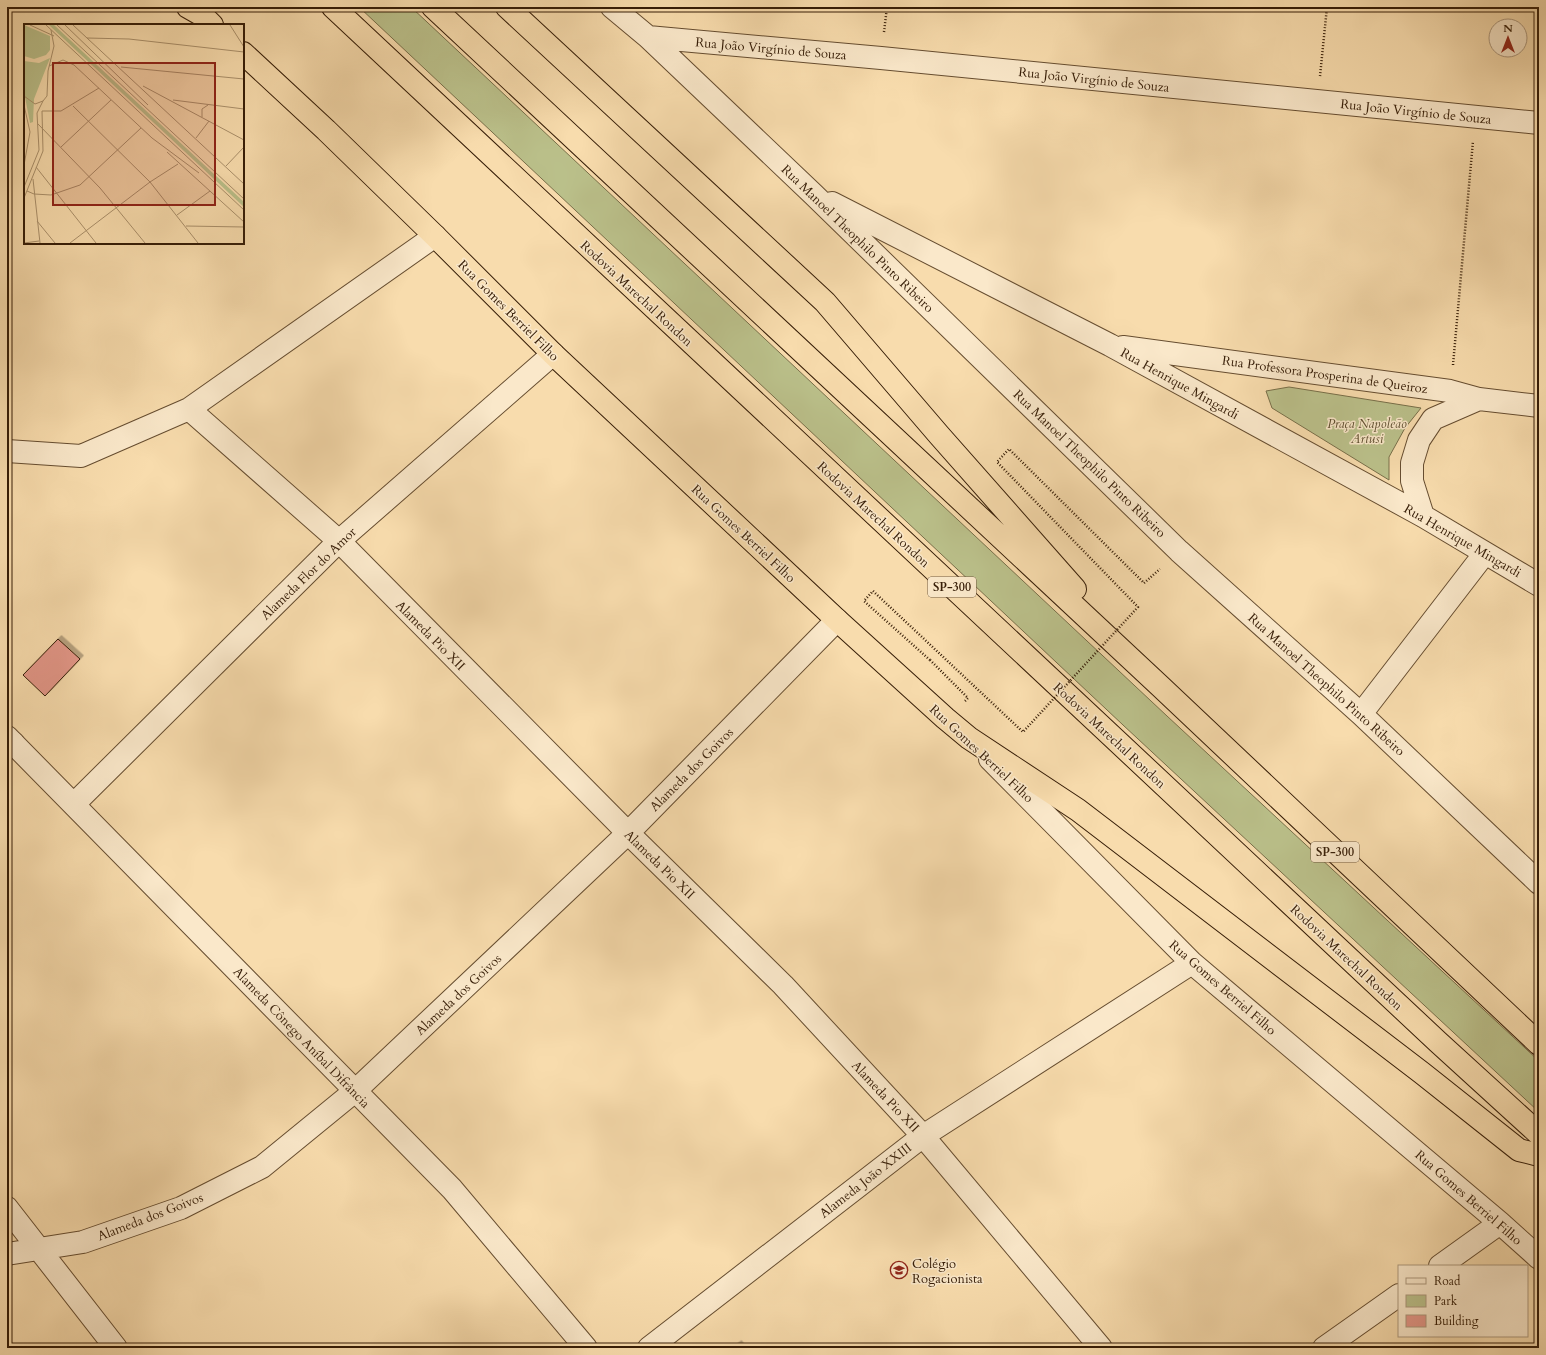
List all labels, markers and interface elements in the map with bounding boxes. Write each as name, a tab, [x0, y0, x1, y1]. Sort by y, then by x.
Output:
north arrow	[1488, 18, 1528, 58]
text: N	[1503, 21, 1513, 36]
inset map	[24, 24, 244, 244]
street label: Rua João Virgínio de Souza	[695, 33, 848, 65]
street label: Rua João Virgínio de Souza	[1018, 63, 1171, 97]
street label: Rua João Virgínio de Souza	[1340, 95, 1493, 129]
street label: Rua Manoel Theophilo Pinto Ribeiro	[777, 161, 938, 317]
street label: Rodovia Marechal Rondon	[576, 237, 697, 351]
street label: Rua Gomes Berriel Filho	[454, 256, 563, 365]
street label: Rua Henrique Mingardi	[1117, 344, 1242, 424]
street label: Rua Professora Prosperina de Queiroz	[1221, 352, 1429, 398]
street label: Rua Manoel Theophilo Pinto Ribeiro	[1009, 386, 1170, 542]
park label: Praça Napoleão Artusi	[1327, 415, 1407, 448]
street label: Rodovia Marechal Rondon	[813, 458, 934, 572]
street label: Rua Gomes Berriel Filho	[687, 481, 799, 587]
street label: Rua Henrique Mingardi	[1400, 500, 1525, 582]
street label: Alameda Flor do Amor	[257, 523, 361, 624]
road number: SP-300	[928, 577, 976, 597]
street label: Alameda Pio XII	[391, 597, 469, 675]
street label: Rua Manoel Theophilo Pinto Ribeiro	[1244, 609, 1409, 760]
street label: Rodovia Marechal Rondon	[1049, 679, 1170, 793]
street label: Rua Gomes Berriel Filho	[925, 701, 1037, 807]
street label: Alameda dos Goivos	[646, 724, 738, 816]
street label: Alameda Pio XII	[620, 826, 699, 903]
road number: SP-300	[1311, 842, 1359, 862]
street label: Rodovia Marechal Rondon	[1286, 901, 1407, 1015]
street label: Rua Gomes Berriel Filho	[1165, 936, 1280, 1039]
street label: Alameda dos Goivos	[412, 950, 506, 1039]
street label: Alameda Cônego Aníbal Difrância	[229, 963, 374, 1113]
street label: Alameda Pio XII	[847, 1057, 923, 1136]
street label: Alameda João XXIII	[816, 1139, 915, 1223]
street label: Rua Gomes Berriel Filho	[1411, 1146, 1526, 1249]
street label: Alameda dos Goivos	[95, 1188, 206, 1245]
place label: Colégio Rogacionista	[912, 1255, 983, 1288]
school or university icon: Colégio Rogacionista	[889, 1260, 909, 1280]
legend	[1398, 1265, 1528, 1337]
text: Road	[1434, 1273, 1461, 1289]
text: Park	[1434, 1293, 1458, 1309]
text: Building	[1434, 1313, 1479, 1329]

